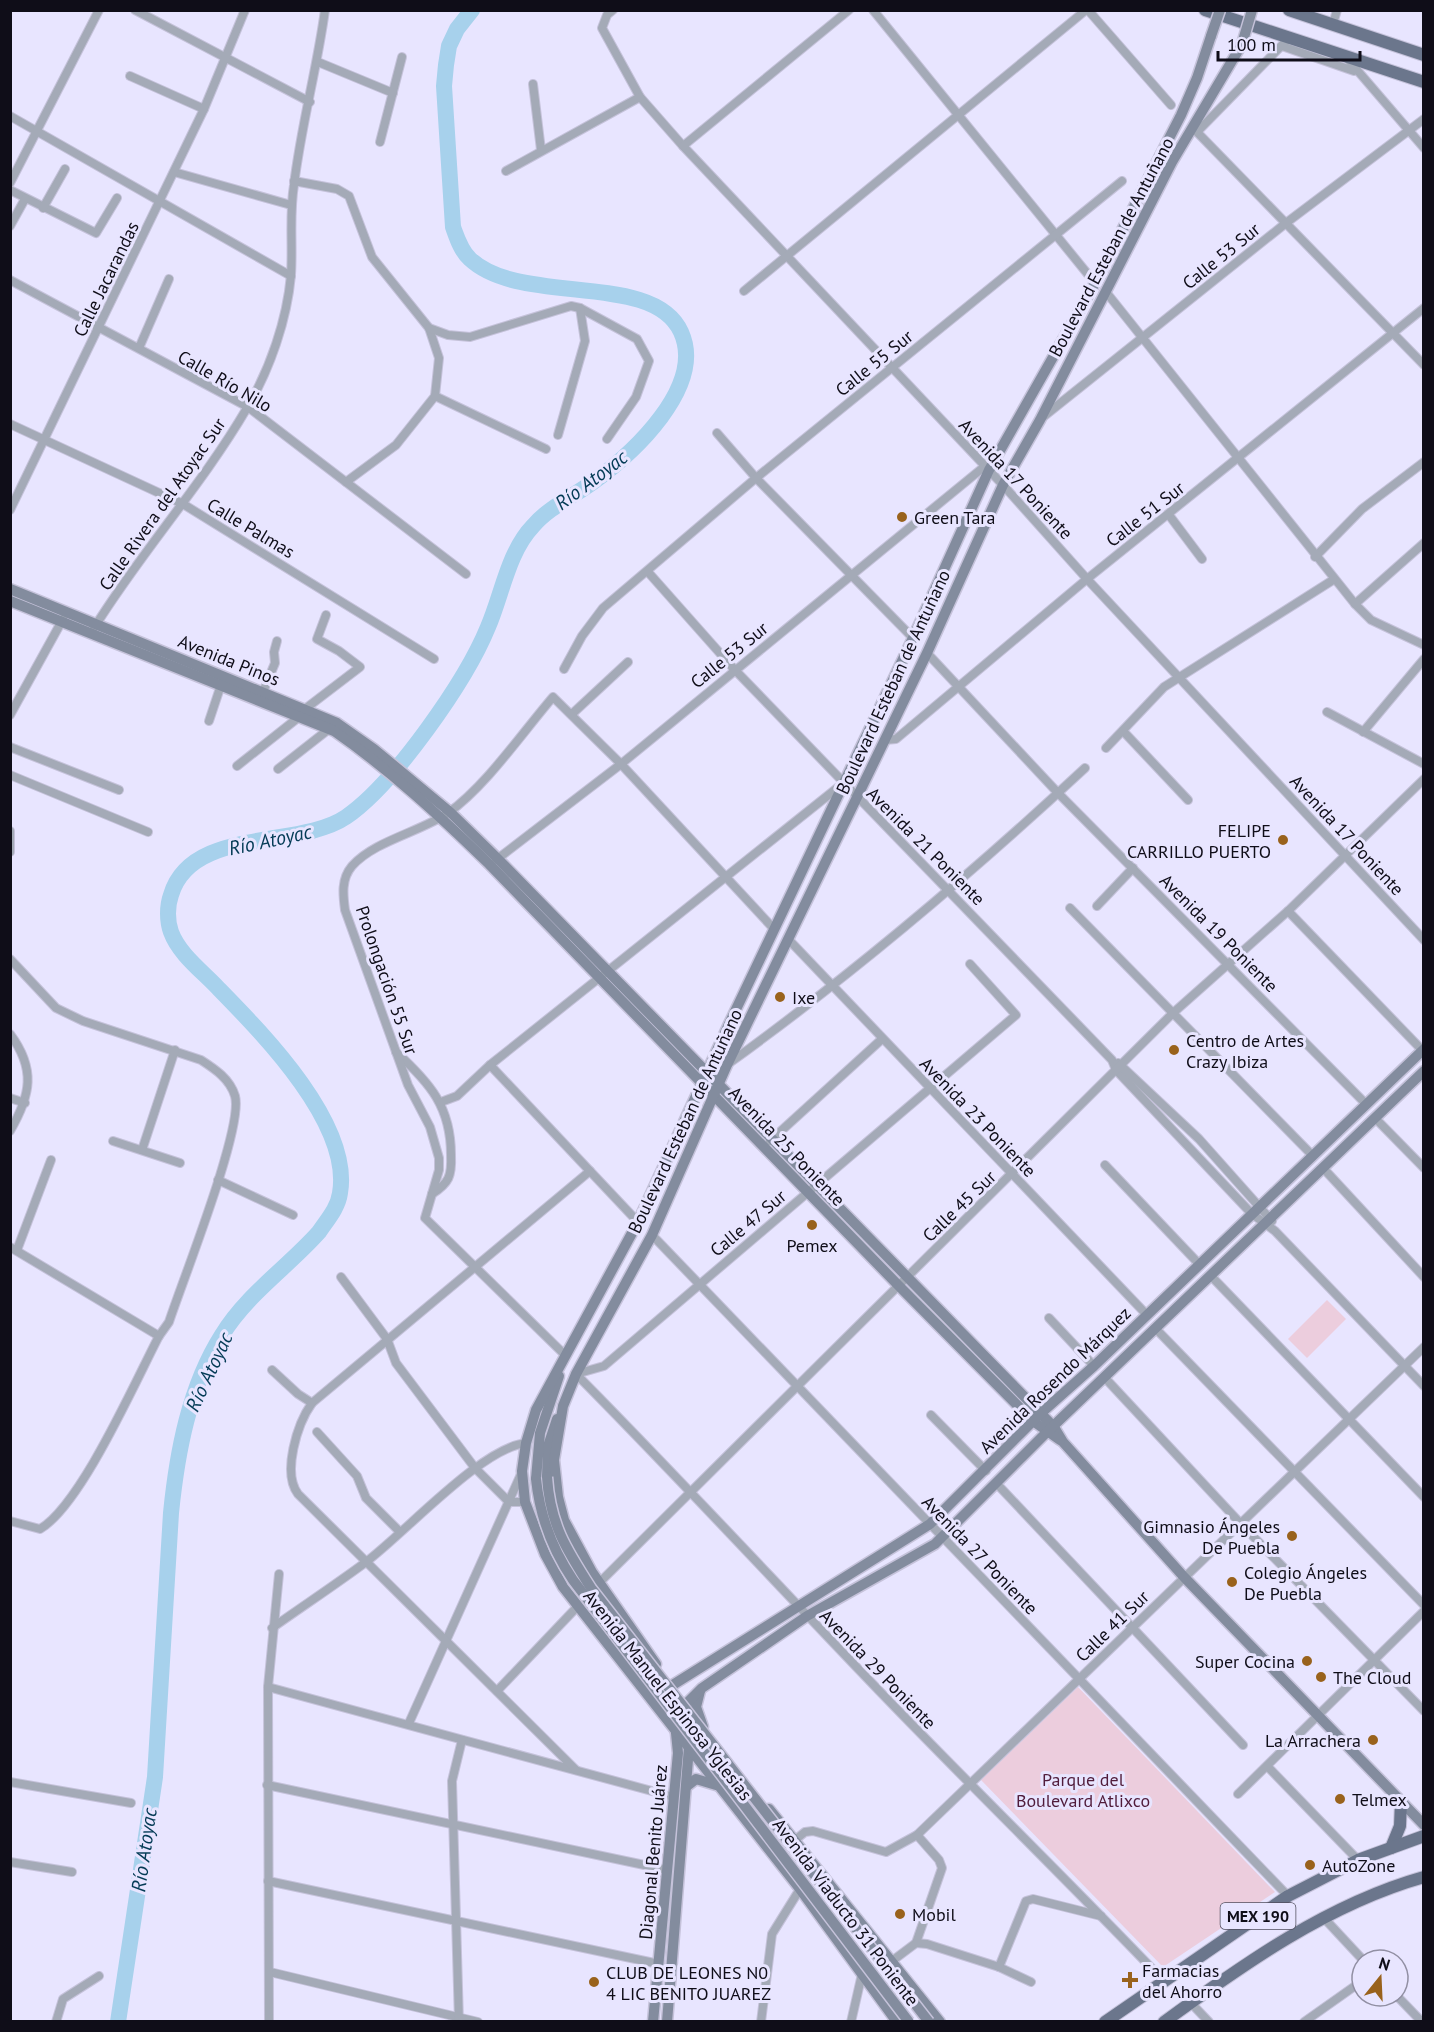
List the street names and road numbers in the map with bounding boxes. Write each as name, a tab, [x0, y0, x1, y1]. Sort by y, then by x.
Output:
street label: Boulevard Esteban de Antuñano	[1043, 133, 1179, 361]
street label: Calle Jacarandas	[68, 217, 144, 341]
street label: Calle 53 Sur	[1178, 218, 1264, 294]
street label: Calle 55 Sur	[831, 325, 917, 401]
street label: Calle Río Nilo	[174, 345, 276, 417]
street label: Calle Rivera del Atoyac Sur	[94, 413, 230, 595]
street label: Avenida 17 Poniente	[954, 414, 1078, 544]
street label: Calle 51 Sur	[1101, 476, 1189, 552]
street label: Calle Palmas	[203, 493, 299, 563]
street label: Boulevard Esteban de Antuñano	[831, 566, 955, 798]
street label: Calle 53 Sur	[686, 617, 772, 693]
street label: Avenida Pinos	[175, 629, 283, 691]
street label: Avenida 17 Poniente	[1285, 770, 1409, 900]
street label: Avenida 21 Poniente	[862, 782, 990, 910]
street label: Avenida 19 Poniente	[1155, 869, 1283, 997]
street label: Prolongación 55 Sur	[351, 903, 423, 1057]
street label: Boulevard Esteban de Antuñano	[623, 1005, 747, 1237]
street label: Avenida 23 Poniente	[915, 1052, 1041, 1182]
street label: Avenida 25 Poniente	[724, 1081, 850, 1211]
street label: Calle 45 Sur	[918, 1165, 1000, 1247]
street label: Calle 47 Sur	[705, 1185, 791, 1261]
street label: Avenida Rosendo Márquez	[975, 1302, 1135, 1458]
street label: Avenida 27 Poniente	[917, 1491, 1043, 1619]
street label: Avenida Manuel Espinosa Yglesias	[579, 1585, 757, 1805]
street label: Calle 41 Sur	[1071, 1585, 1153, 1667]
street label: Avenida 29 Poniente	[815, 1604, 941, 1734]
street label: Diagonal Benito Juárez	[634, 1764, 672, 1940]
street label: Avenida Viaducto 31 Poniente	[768, 1814, 924, 2010]
road number: MEX 190	[1220, 1903, 1296, 1929]

